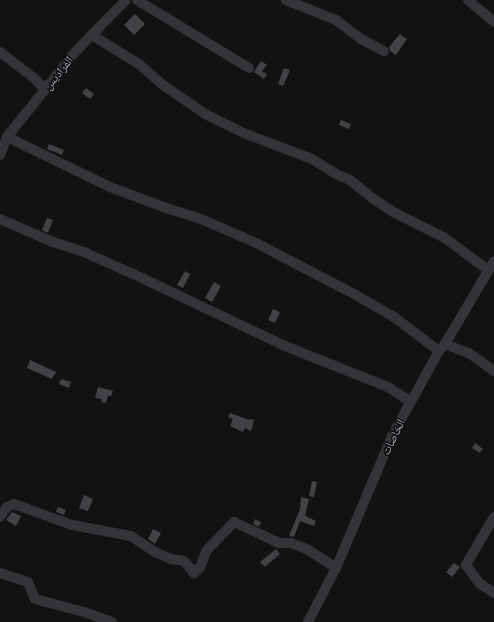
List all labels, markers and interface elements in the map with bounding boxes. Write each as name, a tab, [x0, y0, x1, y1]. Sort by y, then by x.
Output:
street label: الفراديس	[40, 53, 76, 93]
street label: الخاصات	[378, 417, 408, 457]

